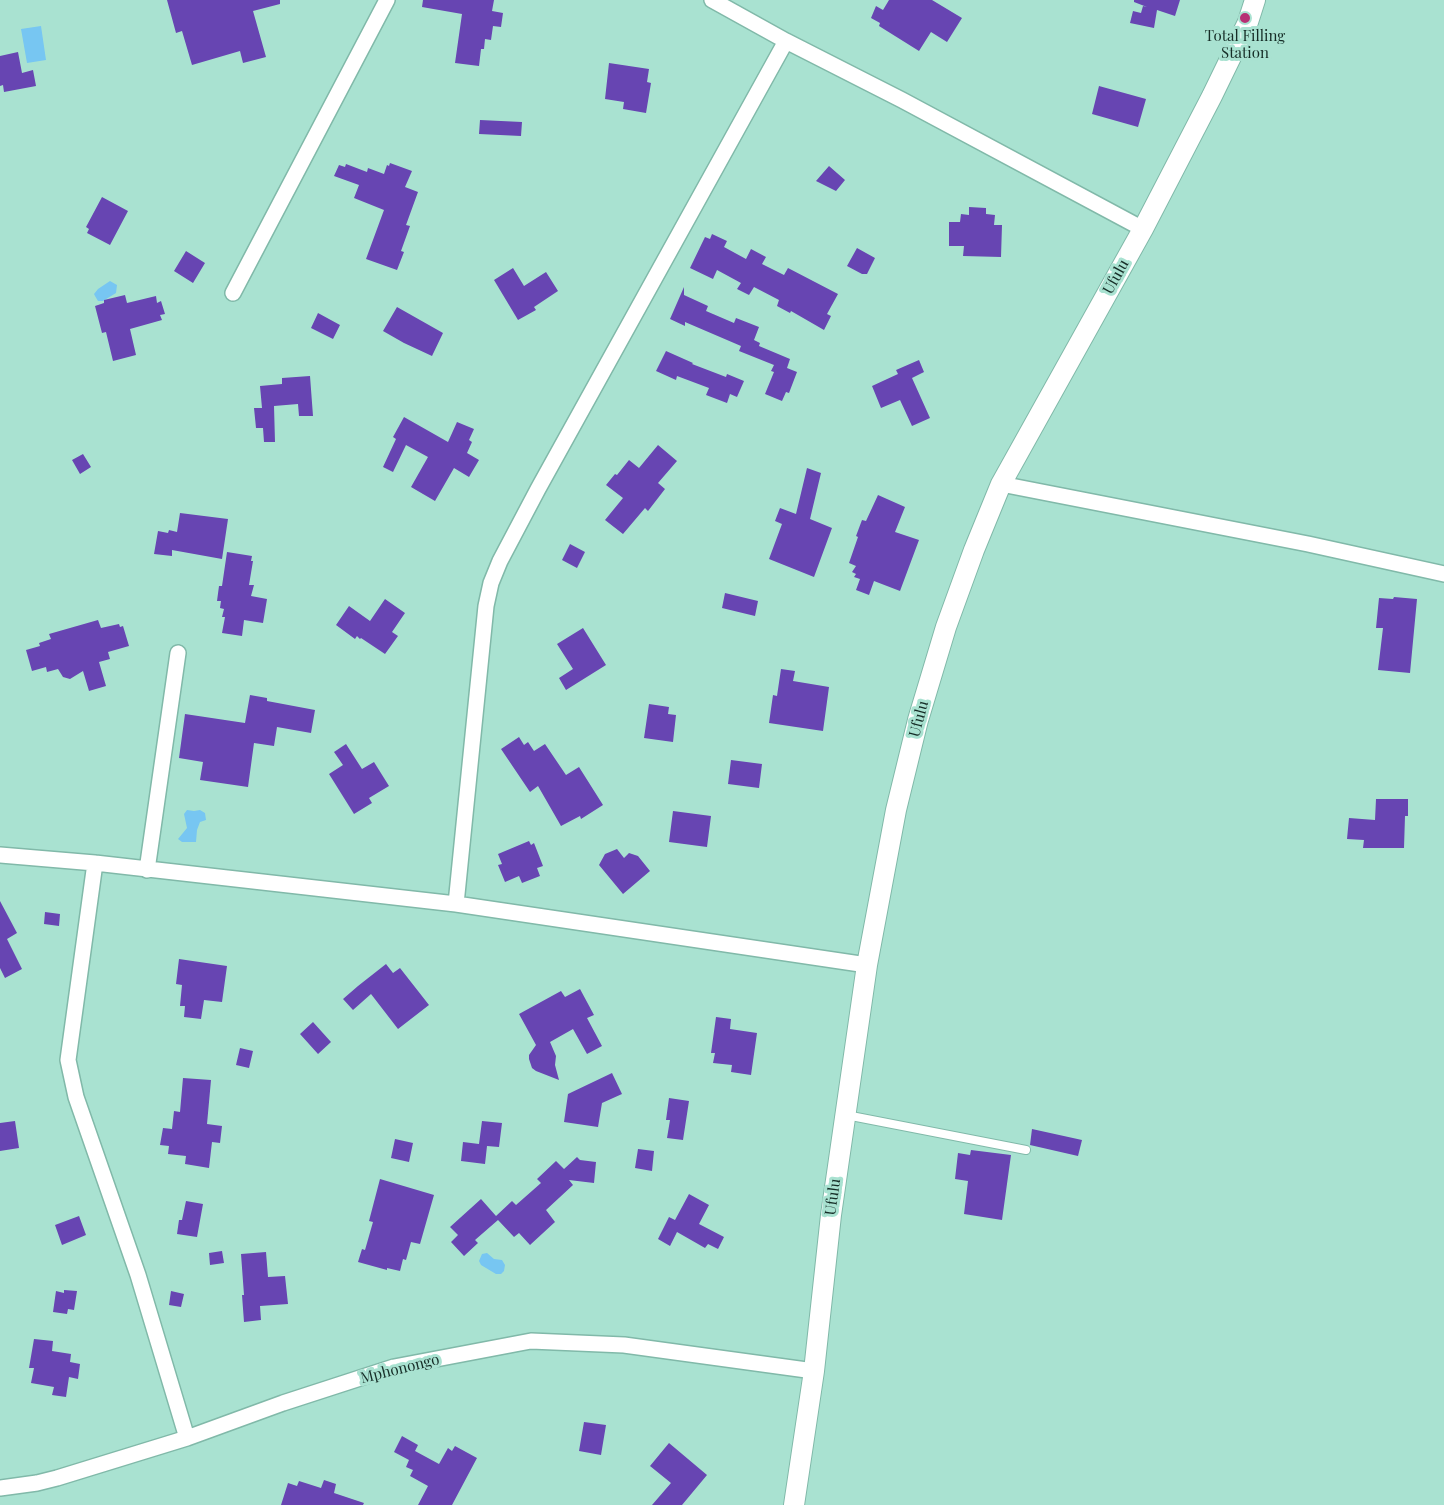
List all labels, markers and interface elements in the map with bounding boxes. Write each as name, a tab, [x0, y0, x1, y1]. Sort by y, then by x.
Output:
marker: Total Filling Station	[1238, 11, 1252, 25]
place label: Total Filling Station	[1205, 27, 1285, 62]
street label: Ufulu	[1099, 257, 1133, 297]
street label: Ufulu	[906, 699, 932, 739]
street label: Ufulu	[822, 1178, 844, 1216]
street label: Mphonongo	[359, 1351, 441, 1387]

